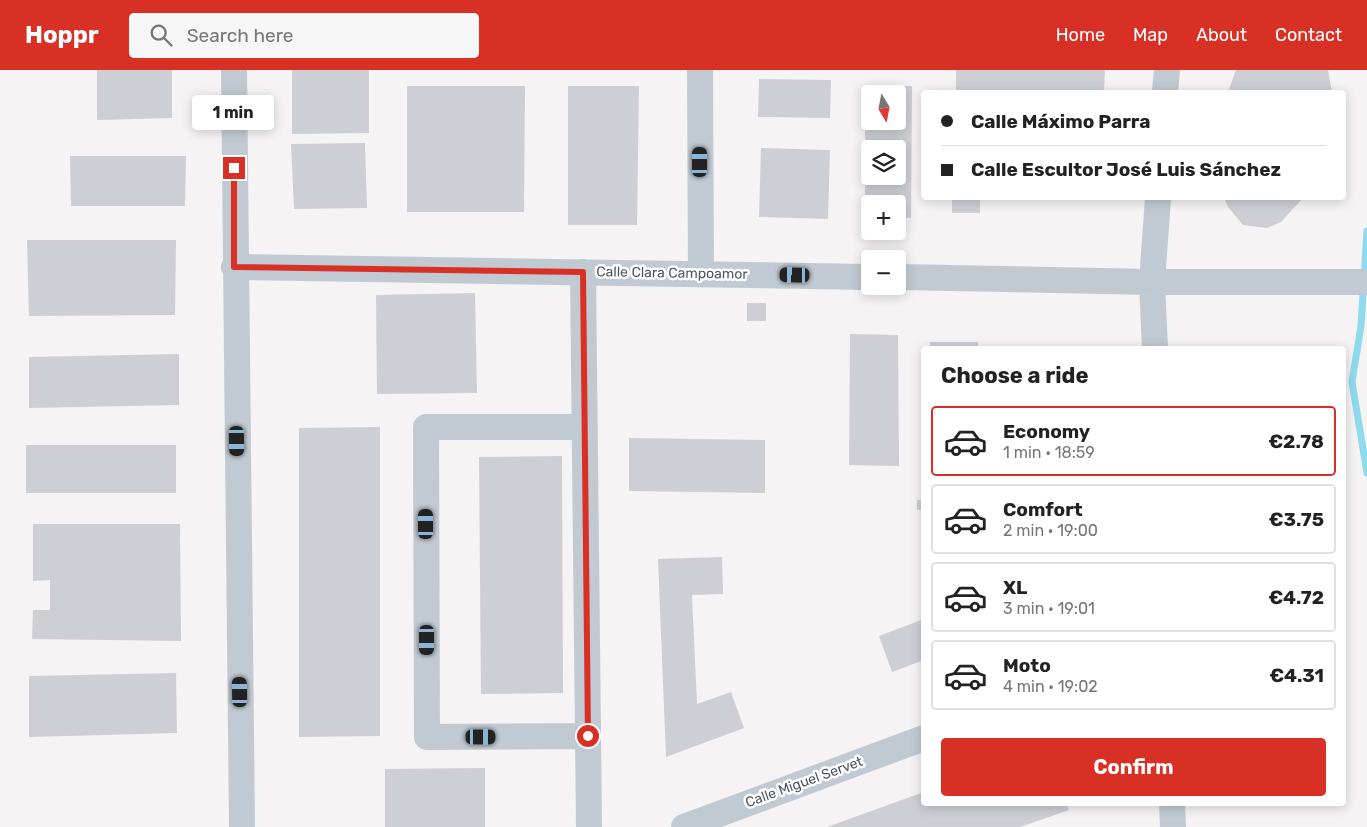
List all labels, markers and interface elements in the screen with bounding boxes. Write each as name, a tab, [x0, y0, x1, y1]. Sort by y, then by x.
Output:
search box	[129, 13, 479, 58]
text: Hoppr	[25, 21, 99, 49]
icon: search	[147, 21, 175, 49]
text: Search here	[187, 24, 293, 47]
text: Home	[1056, 24, 1105, 46]
text: Map	[1133, 24, 1168, 46]
text: About	[1196, 24, 1247, 46]
text: Contact	[1275, 24, 1342, 46]
north arrow	[861, 85, 906, 130]
map controls	[861, 85, 906, 295]
callout: 1 min	[193, 96, 275, 131]
text: 1 min	[213, 103, 253, 122]
text: Calle Máximo Parra	[971, 110, 1151, 133]
button: layers	[861, 140, 906, 185]
car	[692, 147, 707, 177]
route end	[223, 157, 245, 179]
text: Calle Escultor José Luis Sánchez	[971, 158, 1281, 181]
button: +	[861, 195, 906, 240]
button: −	[861, 250, 906, 295]
street label: Calle Clara Campoamor	[596, 263, 748, 283]
car	[779, 267, 810, 283]
text: Choose a ride	[941, 362, 1088, 389]
icon: car	[943, 419, 988, 464]
text: Economy	[1003, 420, 1090, 443]
car	[229, 426, 244, 456]
text: €2.78	[1268, 430, 1324, 453]
text: 1 min · 18:59	[1003, 443, 1095, 462]
icon: car	[943, 497, 988, 542]
text: Comfort	[1003, 498, 1083, 521]
text: €3.75	[1269, 508, 1324, 531]
car	[418, 509, 433, 539]
text: 2 min · 19:00	[1003, 521, 1098, 540]
icon: car	[943, 575, 988, 620]
text: XL	[1003, 576, 1027, 599]
text: €4.72	[1268, 586, 1324, 609]
text: 3 min · 19:01	[1003, 599, 1095, 618]
car	[419, 625, 434, 655]
icon: car	[943, 653, 988, 698]
text: Moto	[1003, 654, 1051, 677]
text: €4.31	[1269, 664, 1324, 687]
car	[232, 677, 247, 707]
text: 4 min · 19:02	[1003, 677, 1098, 696]
route start	[577, 725, 599, 747]
car	[466, 730, 496, 745]
button: Confirm	[941, 738, 1326, 796]
street label: Calle Miguel Servet	[743, 753, 866, 811]

